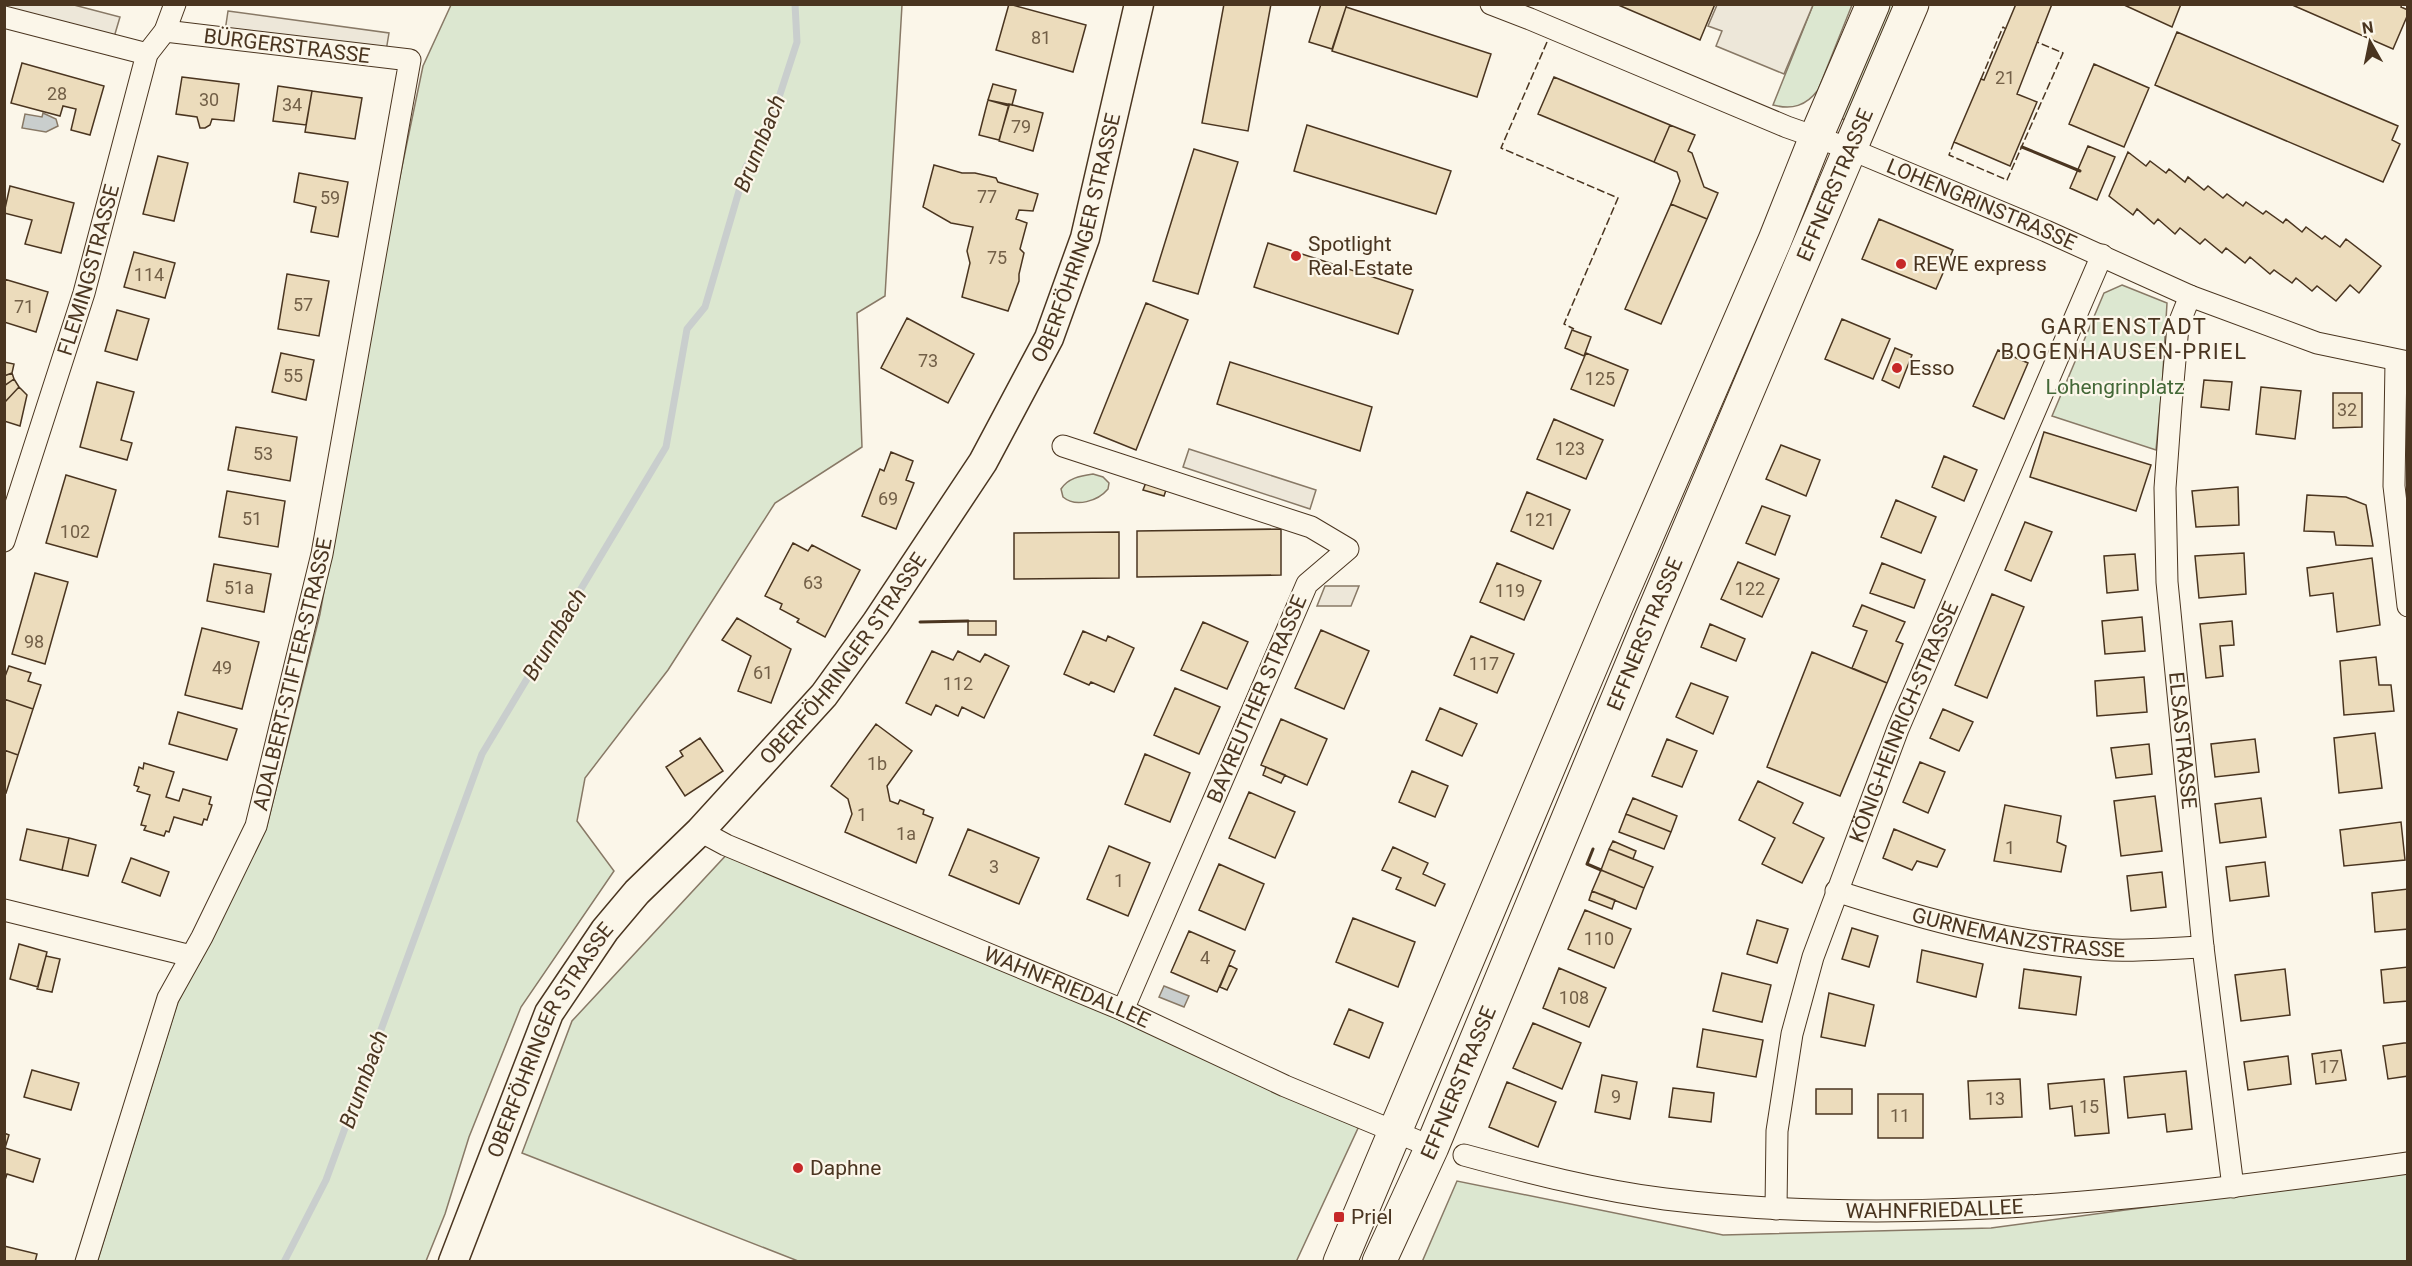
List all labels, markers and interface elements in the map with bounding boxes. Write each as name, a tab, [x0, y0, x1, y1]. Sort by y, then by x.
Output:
north arrow	[2340, 12, 2400, 72]
text: N	[2361, 17, 2375, 38]
street label: BÜRGERSTRASSE	[202, 24, 372, 68]
house number: 81	[1031, 27, 1051, 48]
house number: 21	[1995, 67, 2015, 88]
house number: 28	[47, 83, 67, 104]
house number: 30	[199, 89, 219, 110]
water label: Brunnbach	[729, 91, 790, 195]
house number: 34	[282, 94, 302, 115]
street label: EFFNERSTRASSE	[1792, 105, 1878, 265]
street label: OBERFÖHRINGER STRASSE	[1026, 111, 1125, 367]
house number: 79	[1011, 116, 1031, 137]
street label: LOHENGRINSTRASSE	[1883, 154, 2080, 255]
street label: FLEMINGSTRASSE	[53, 182, 124, 359]
house number: 77	[977, 186, 997, 207]
house number: 59	[320, 187, 340, 208]
place label: Spotlight Real Estate	[1308, 232, 1413, 280]
house number: 75	[987, 247, 1007, 268]
marker: Spotlight Real Estate	[1289, 249, 1303, 263]
place label: REWE express	[1913, 252, 2047, 276]
marker: REWE express	[1894, 257, 1908, 271]
house number: 114	[134, 264, 164, 285]
house number: 57	[293, 294, 313, 315]
house number: 71	[14, 296, 34, 317]
district label: GARTENSTADT BOGENHAUSEN-PRIEL	[2001, 314, 2247, 364]
house number: 73	[918, 350, 938, 371]
place label: Esso	[1909, 356, 1955, 380]
marker: Esso	[1890, 361, 1904, 375]
house number: 55	[283, 365, 303, 386]
house number: 125	[1585, 368, 1615, 389]
park label: Lohengrinplatz	[2046, 375, 2184, 399]
house number: 32	[2337, 399, 2357, 420]
house number: 123	[1555, 438, 1585, 459]
house number: 53	[253, 443, 273, 464]
house number: 69	[878, 488, 898, 509]
house number: 51	[242, 508, 262, 529]
house number: 121	[1525, 509, 1555, 530]
house number: 102	[60, 521, 90, 542]
street label: ADALBERT-STIFTER-STRASSE	[248, 536, 337, 813]
street label: OBERFÖHRINGER STRASSE	[755, 548, 931, 769]
street label: EFFNERSTRASSE	[1602, 554, 1688, 714]
house number: 63	[803, 572, 823, 593]
house number: 51a	[224, 577, 254, 598]
house number: 122	[1735, 578, 1765, 599]
house number: 119	[1495, 580, 1525, 601]
water label: Brunnbach	[517, 584, 592, 685]
street label: BAYREUTHER STRASSE	[1202, 592, 1312, 806]
street label: KÖNIG-HEINRICH-STRASSE	[1845, 598, 1963, 846]
house number: 98	[24, 631, 44, 652]
house number: 117	[1469, 653, 1499, 674]
house number: 49	[212, 657, 232, 678]
house number: 61	[753, 662, 773, 683]
street label: ELSASTRASSE	[2164, 671, 2201, 810]
house number: 112	[943, 673, 973, 694]
house number: 1b	[867, 753, 887, 774]
house number: 1	[857, 804, 867, 825]
house number: 1a	[896, 823, 916, 844]
house number: 1	[2005, 837, 2015, 858]
house number: 3	[989, 856, 999, 877]
house number: 1	[1114, 870, 1124, 891]
street label: GURNEMANZSTRASSE	[1909, 903, 2125, 962]
street label: OBERFÖHRINGER STRASSE	[482, 918, 618, 1161]
house number: 110	[1584, 928, 1614, 949]
street label: WAHNFRIEDALLEE	[980, 942, 1154, 1033]
house number: 4	[1200, 947, 1210, 968]
house number: 108	[1559, 987, 1589, 1008]
street label: EFFNERSTRASSE	[1416, 1003, 1501, 1163]
water label: Brunnbach	[334, 1027, 393, 1132]
house number: 17	[2319, 1056, 2339, 1077]
house number: 9	[1611, 1086, 1621, 1107]
house number: 13	[1985, 1088, 2005, 1109]
house number: 15	[2079, 1096, 2099, 1117]
house number: 11	[1890, 1105, 1910, 1126]
place label: Daphne	[810, 1156, 881, 1180]
marker: Daphne	[791, 1161, 805, 1175]
street label: WAHNFRIEDALLEE	[1846, 1194, 2024, 1223]
place label: Priel	[1351, 1205, 1393, 1229]
marker: Priel	[1332, 1210, 1346, 1224]

